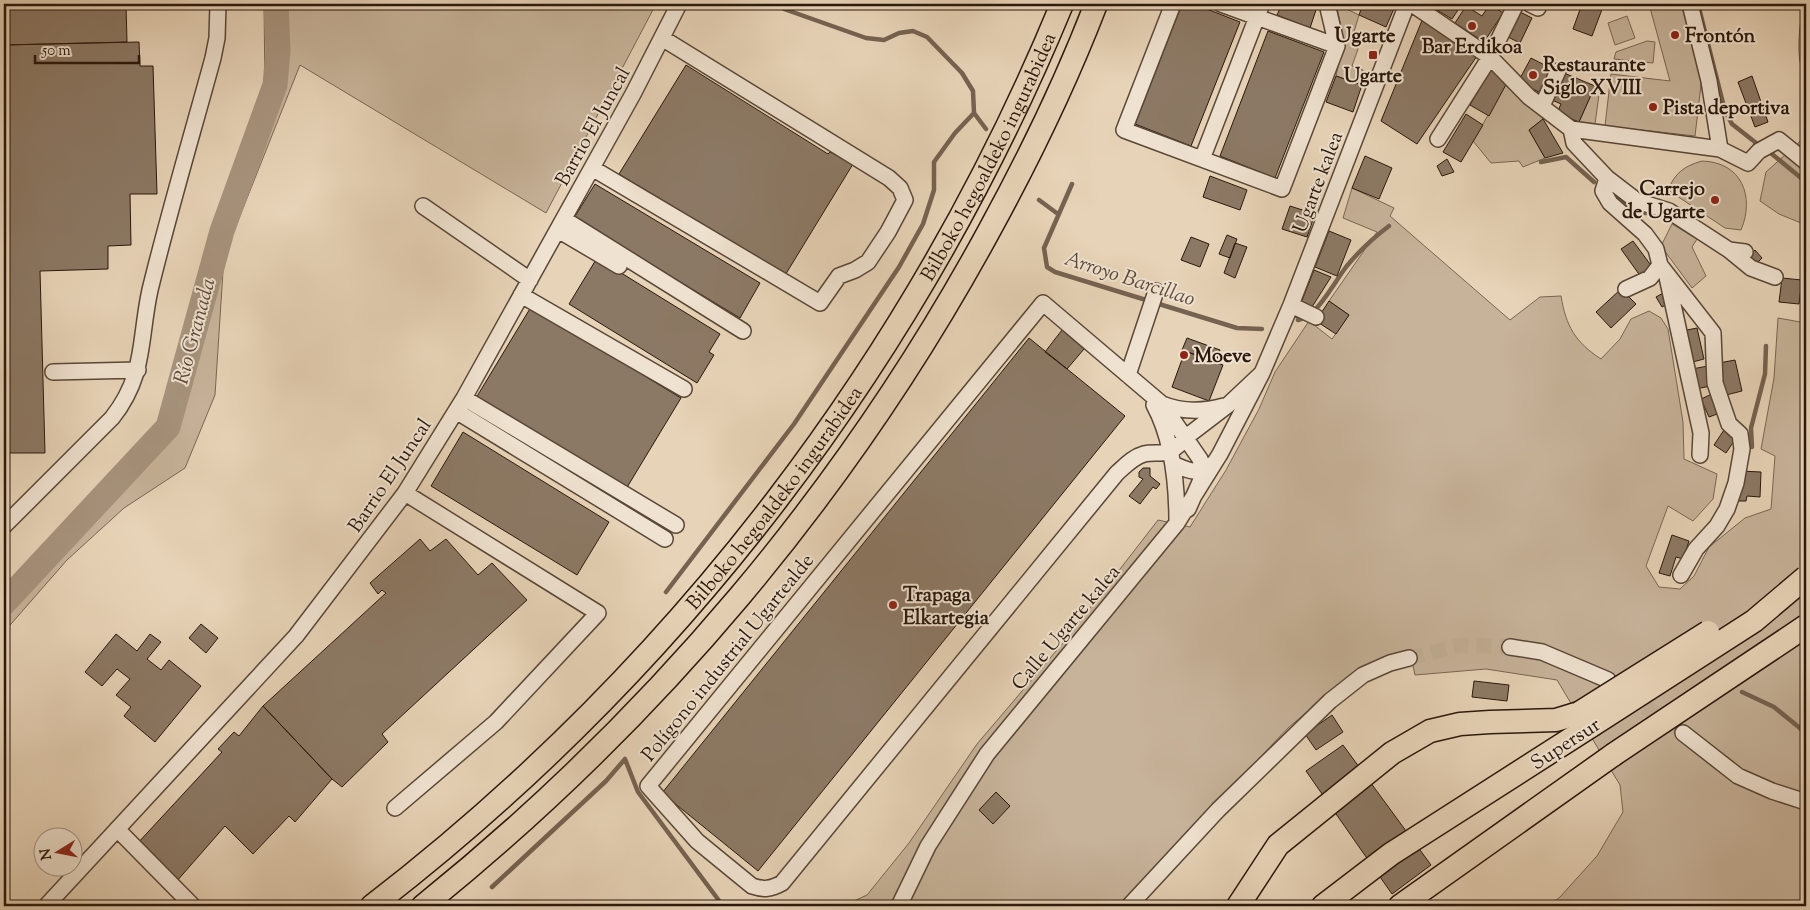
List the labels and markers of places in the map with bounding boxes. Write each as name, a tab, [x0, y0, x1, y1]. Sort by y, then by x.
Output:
marker: Bar Erdikoa	[1466, 20, 1478, 32]
place label: Frontón	[1685, 23, 1756, 52]
marker: Frontón	[1669, 29, 1681, 41]
place label: Bar Erdikoa	[1422, 34, 1523, 63]
marker: Ugarte	[1367, 49, 1379, 61]
place label: Restaurante Siglo XVIII	[1543, 52, 1646, 104]
place label: Ugarte	[1344, 63, 1402, 92]
marker: Restaurante Siglo XVIII	[1527, 69, 1539, 81]
place label: Pista deportiva	[1663, 95, 1790, 124]
marker: Pista deportiva	[1647, 101, 1659, 113]
place label: Carrejo de Ugarte	[1622, 176, 1705, 228]
marker: Carrejo de Ugarte	[1709, 194, 1721, 206]
place label: Moeve	[1194, 343, 1251, 372]
marker: Moeve	[1178, 349, 1190, 361]
place label: Trapaga Elkartegia	[903, 582, 990, 634]
marker: Trapaga Elkartegia	[887, 599, 899, 611]

